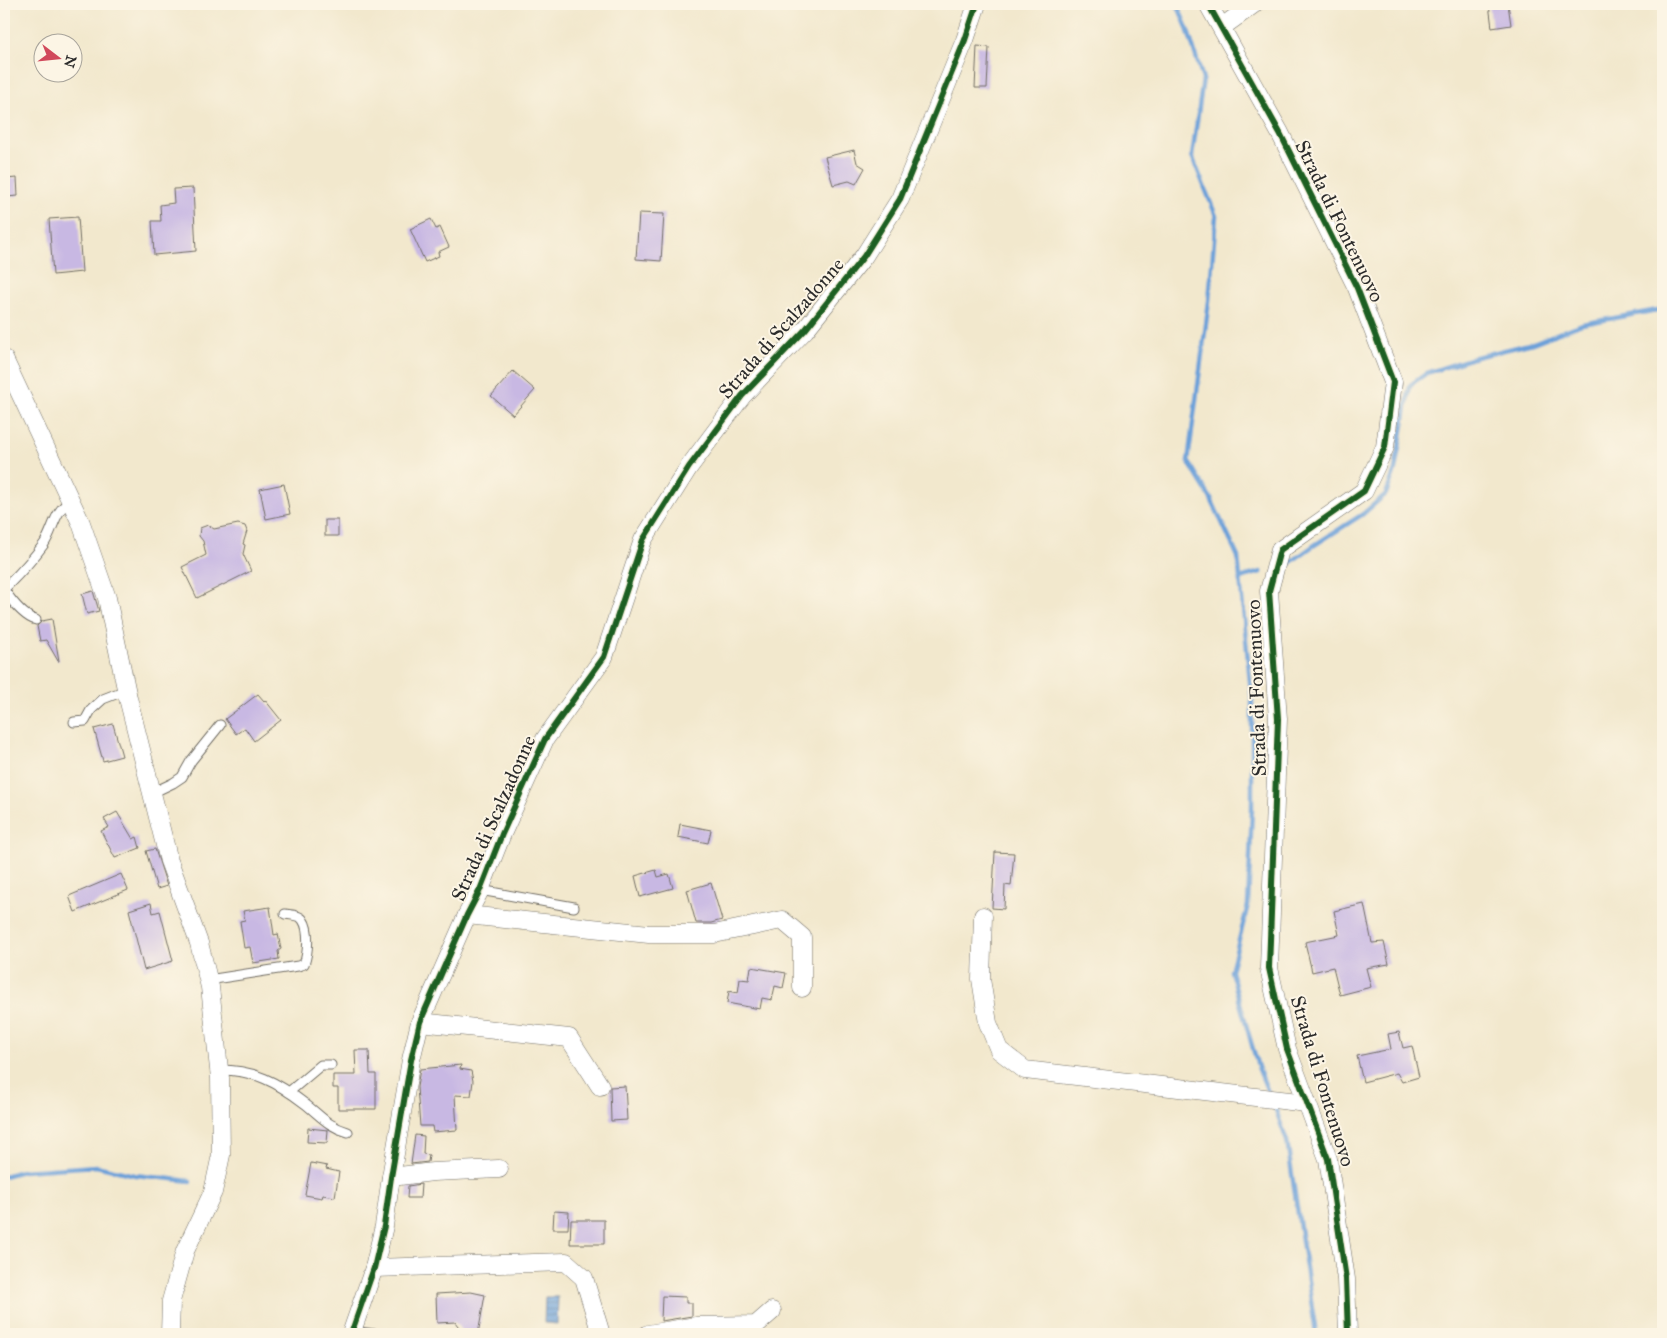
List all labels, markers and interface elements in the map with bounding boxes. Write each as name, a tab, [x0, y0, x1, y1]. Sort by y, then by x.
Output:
north arrow	[32, 32, 82, 82]
text: N	[60, 53, 80, 70]
street label: Strada di Fontenuovo	[1290, 136, 1390, 306]
street label: Strada di Scalzadonne	[713, 253, 849, 403]
street label: Strada di Fontenuovo	[1241, 599, 1271, 777]
street label: Strada di Scalzadonne	[446, 731, 540, 905]
street label: Strada di Fontenuovo	[1286, 993, 1360, 1169]

